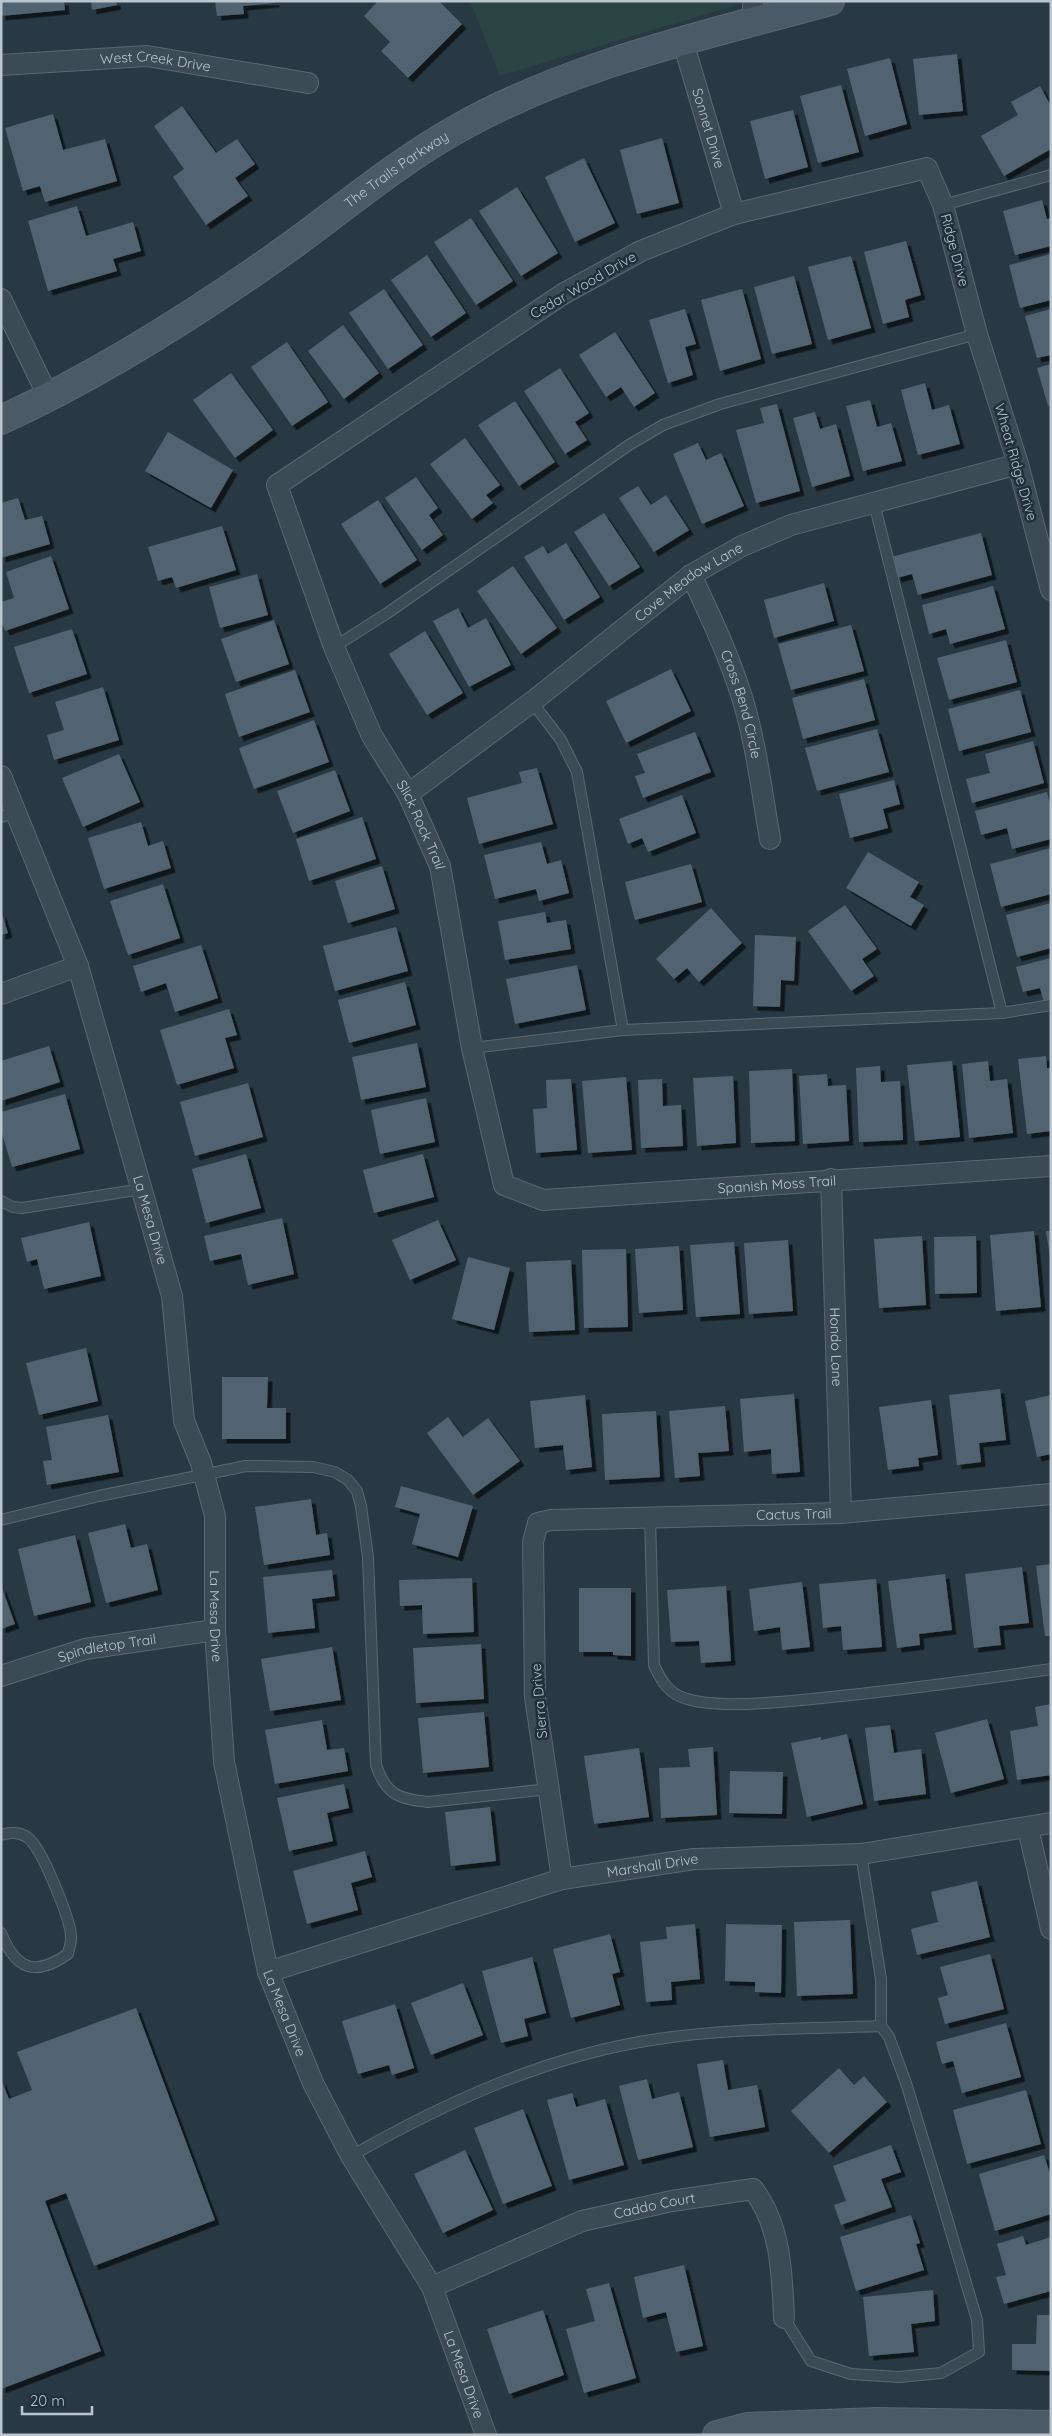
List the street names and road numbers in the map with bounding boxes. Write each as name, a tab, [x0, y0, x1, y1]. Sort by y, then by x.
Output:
street label: West Creek Drive	[99, 47, 212, 76]
street label: Sonnet Drive	[688, 86, 729, 171]
street label: The Trails Parkway	[341, 127, 452, 212]
street label: Ridge Drive	[937, 212, 973, 289]
street label: Cedar Wood Drive	[527, 247, 639, 323]
street label: Wheat Ridge Drive	[991, 401, 1041, 523]
street label: Cove Meadow Lane	[631, 538, 746, 626]
street label: Cross Bend Circle	[717, 647, 765, 760]
street label: Slick Rock Trail	[393, 777, 449, 871]
street label: Spanish Moss Trail	[717, 1171, 837, 1197]
street label: La Mesa Drive	[129, 1173, 172, 1267]
street label: Hondo Lane	[826, 1307, 846, 1387]
street label: Cactus Trail	[756, 1504, 832, 1524]
street label: La Mesa Drive	[206, 1570, 226, 1663]
street label: Spindletop Trail	[55, 1630, 157, 1666]
street label: Sierra Drive	[527, 1663, 551, 1739]
street label: Marshall Drive	[606, 1850, 699, 1881]
street label: La Mesa Drive	[259, 1967, 310, 2059]
street label: Caddo Court	[612, 2189, 697, 2223]
street label: La Mesa Drive	[440, 2328, 488, 2421]

